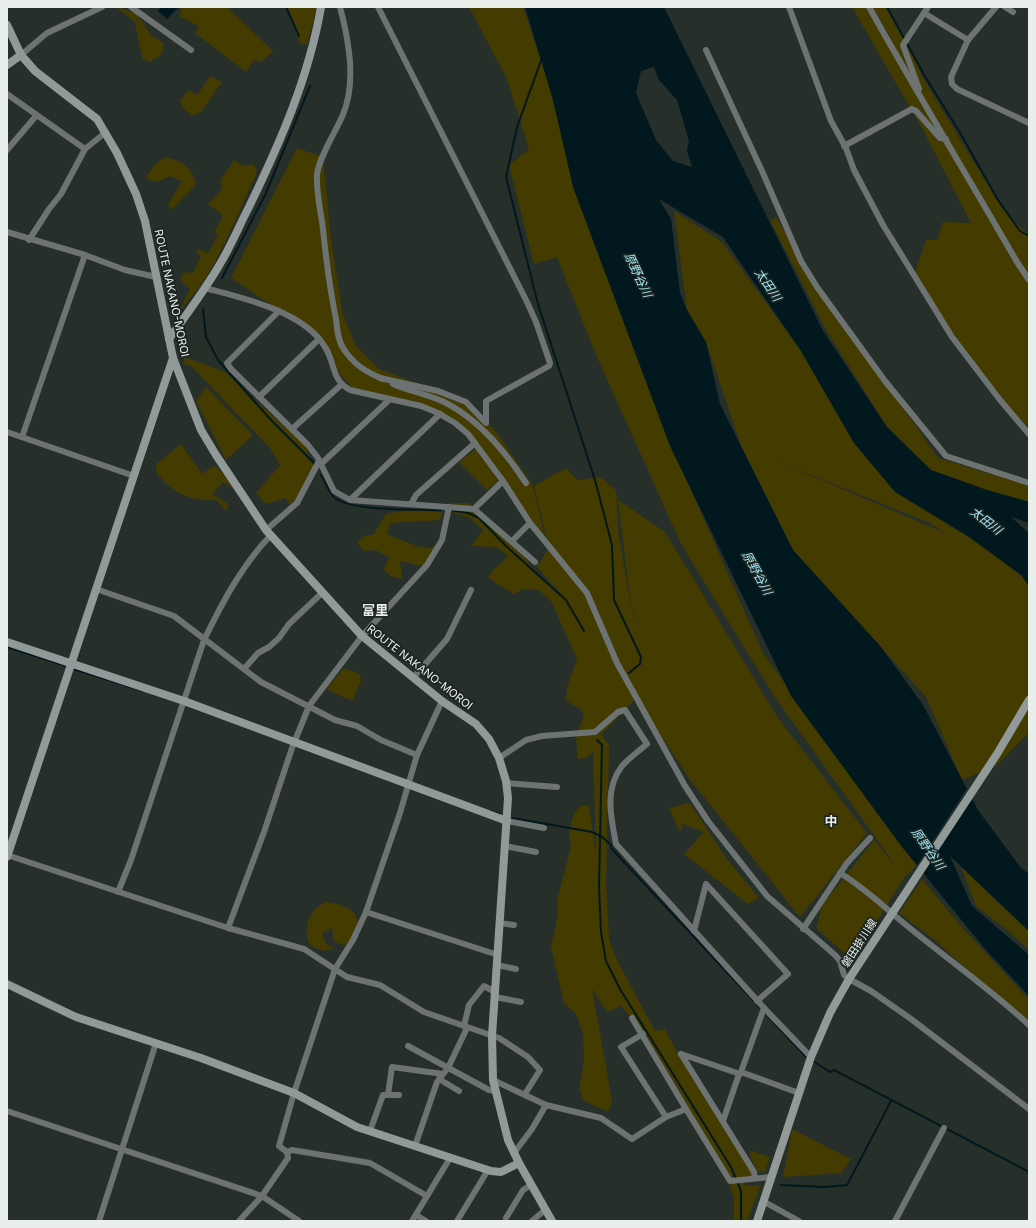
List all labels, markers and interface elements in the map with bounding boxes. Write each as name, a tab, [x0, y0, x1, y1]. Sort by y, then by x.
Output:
street label: ROUTE NAKANO-MOROI	[152, 228, 192, 358]
water label: 原野谷川	[622, 250, 656, 302]
water label: 太田川	[752, 266, 786, 305]
water label: 太田川	[968, 504, 1007, 539]
water label: 原野谷川	[739, 548, 777, 599]
district label: 富里	[362, 602, 388, 618]
street label: ROUTE NAKANO-MOROI	[365, 621, 475, 713]
district label: 中	[824, 813, 838, 829]
water label: 原野谷川	[908, 825, 949, 874]
street label: 磐田掛川線	[838, 916, 880, 970]

